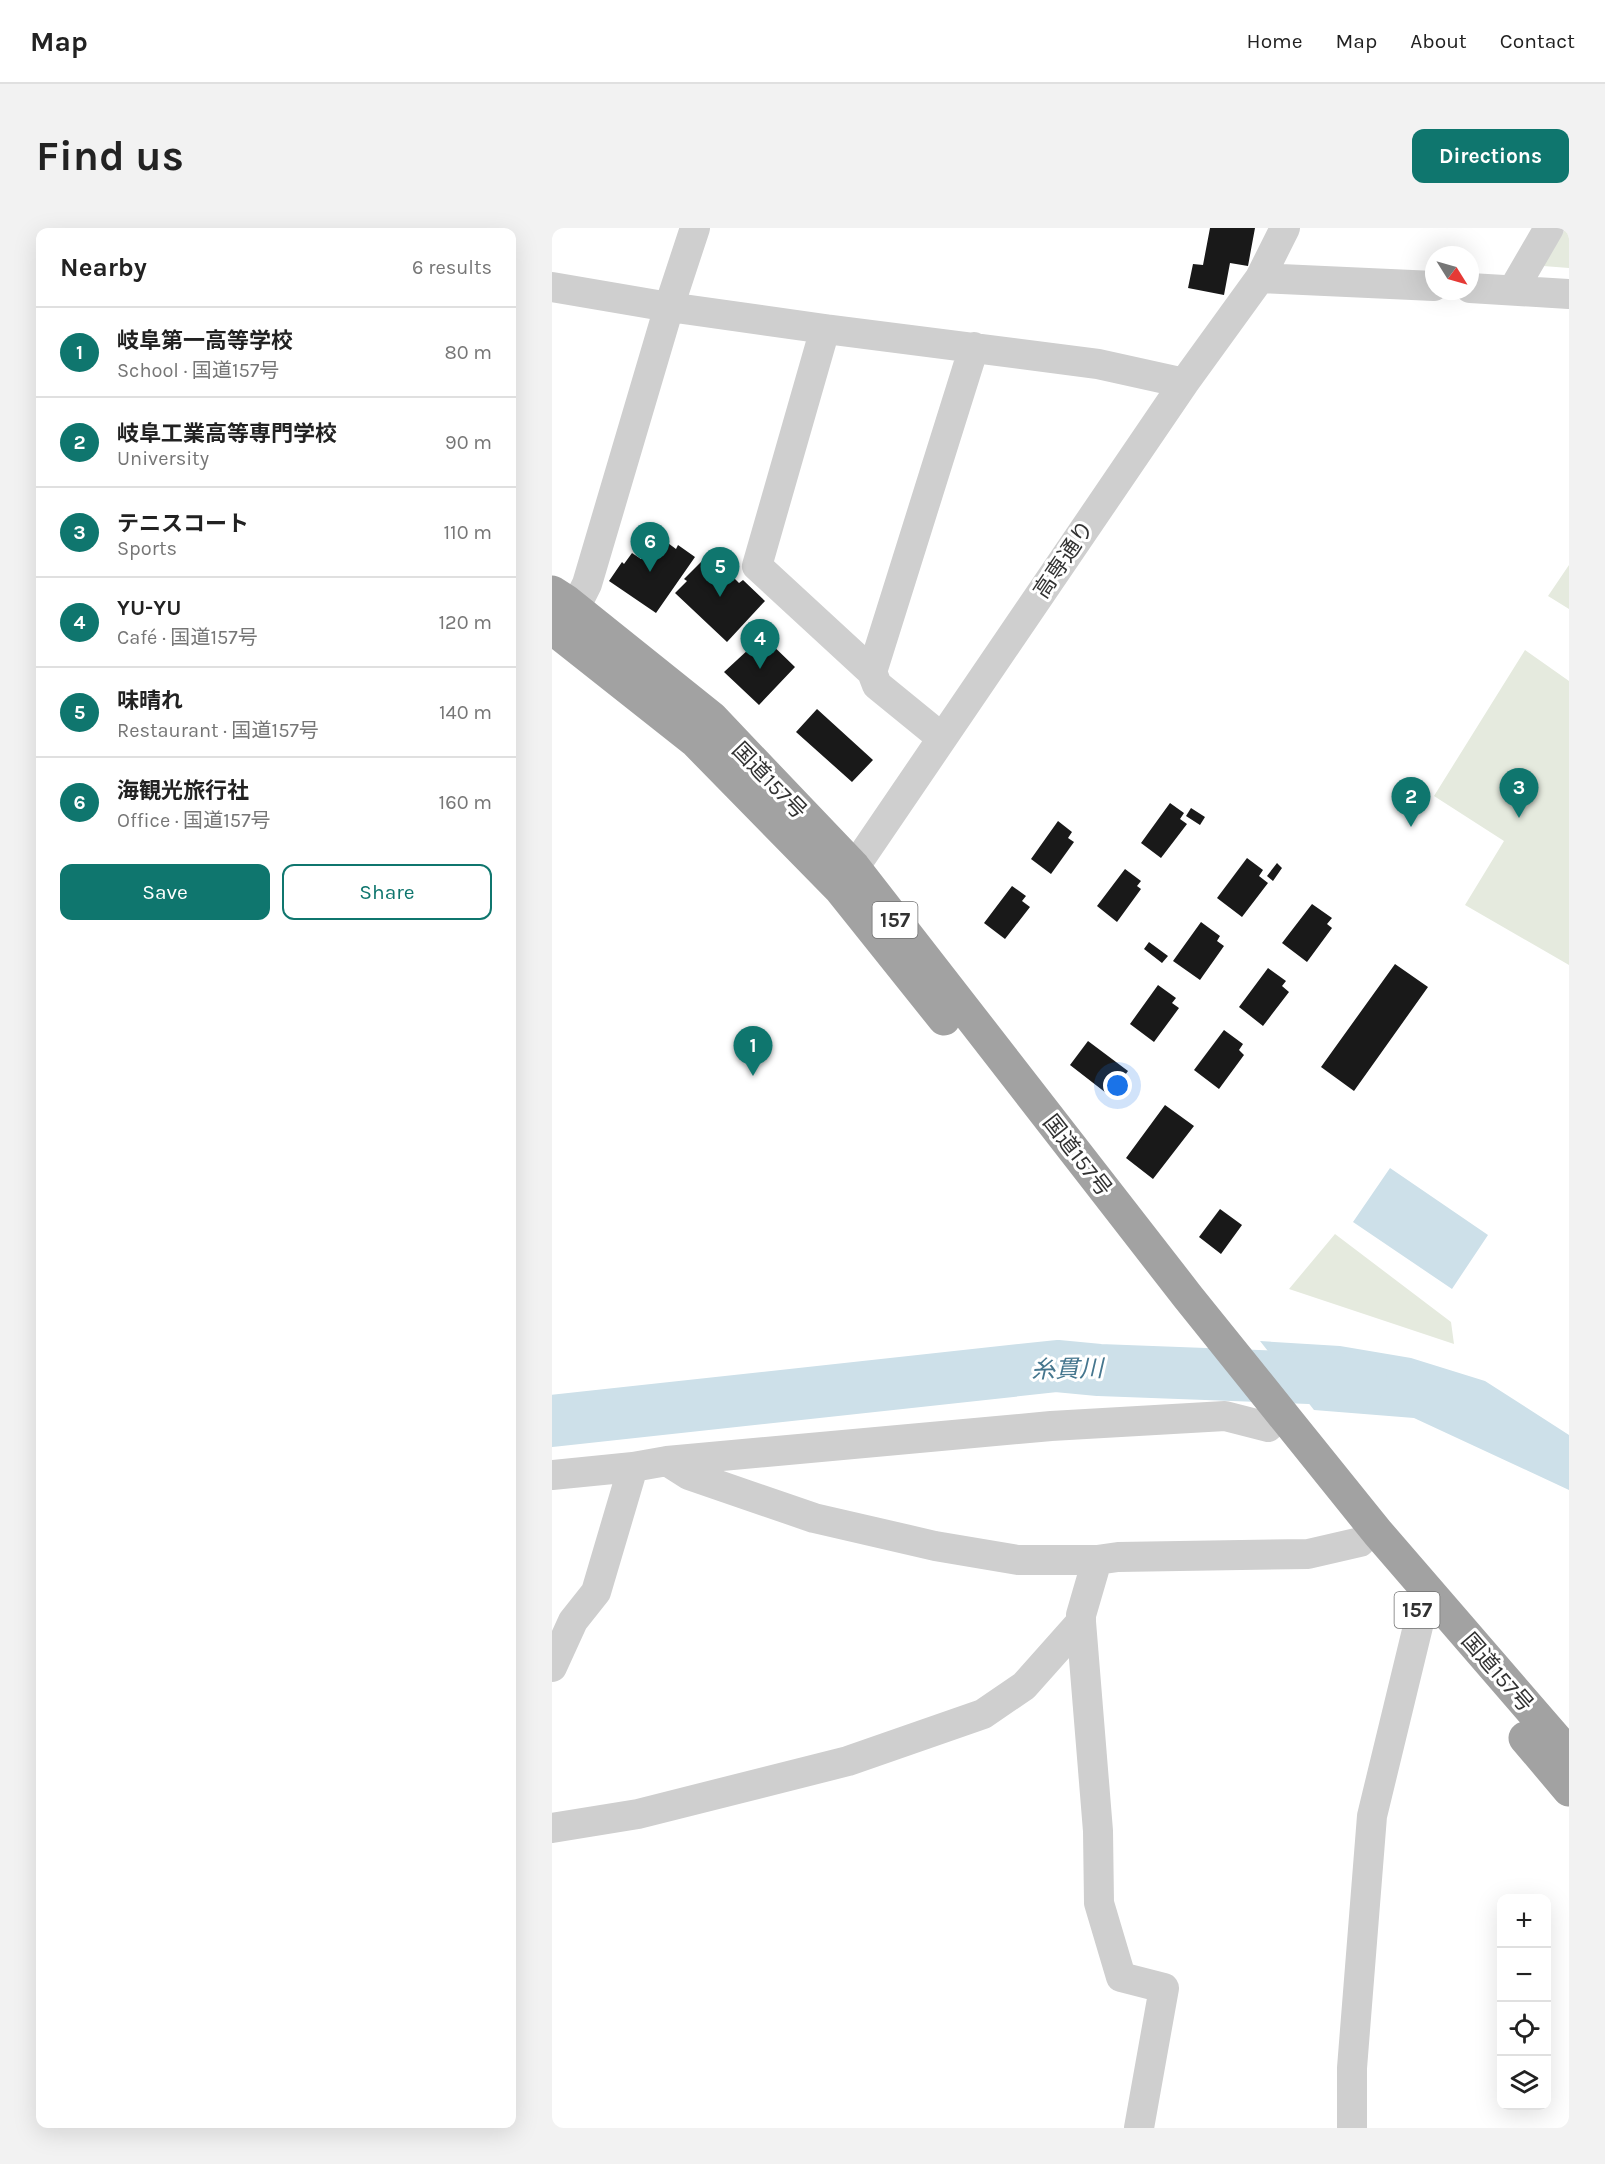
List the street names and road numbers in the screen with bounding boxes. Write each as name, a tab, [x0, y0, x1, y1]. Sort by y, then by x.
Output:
street label: 高専通り	[1028, 516, 1099, 603]
street label: 国道157号	[727, 737, 812, 824]
road number: 157	[872, 902, 918, 938]
street label: 国道157号	[1037, 1110, 1117, 1201]
road number: 157	[1394, 1592, 1440, 1628]
street label: 国道157号	[1456, 1628, 1539, 1717]

